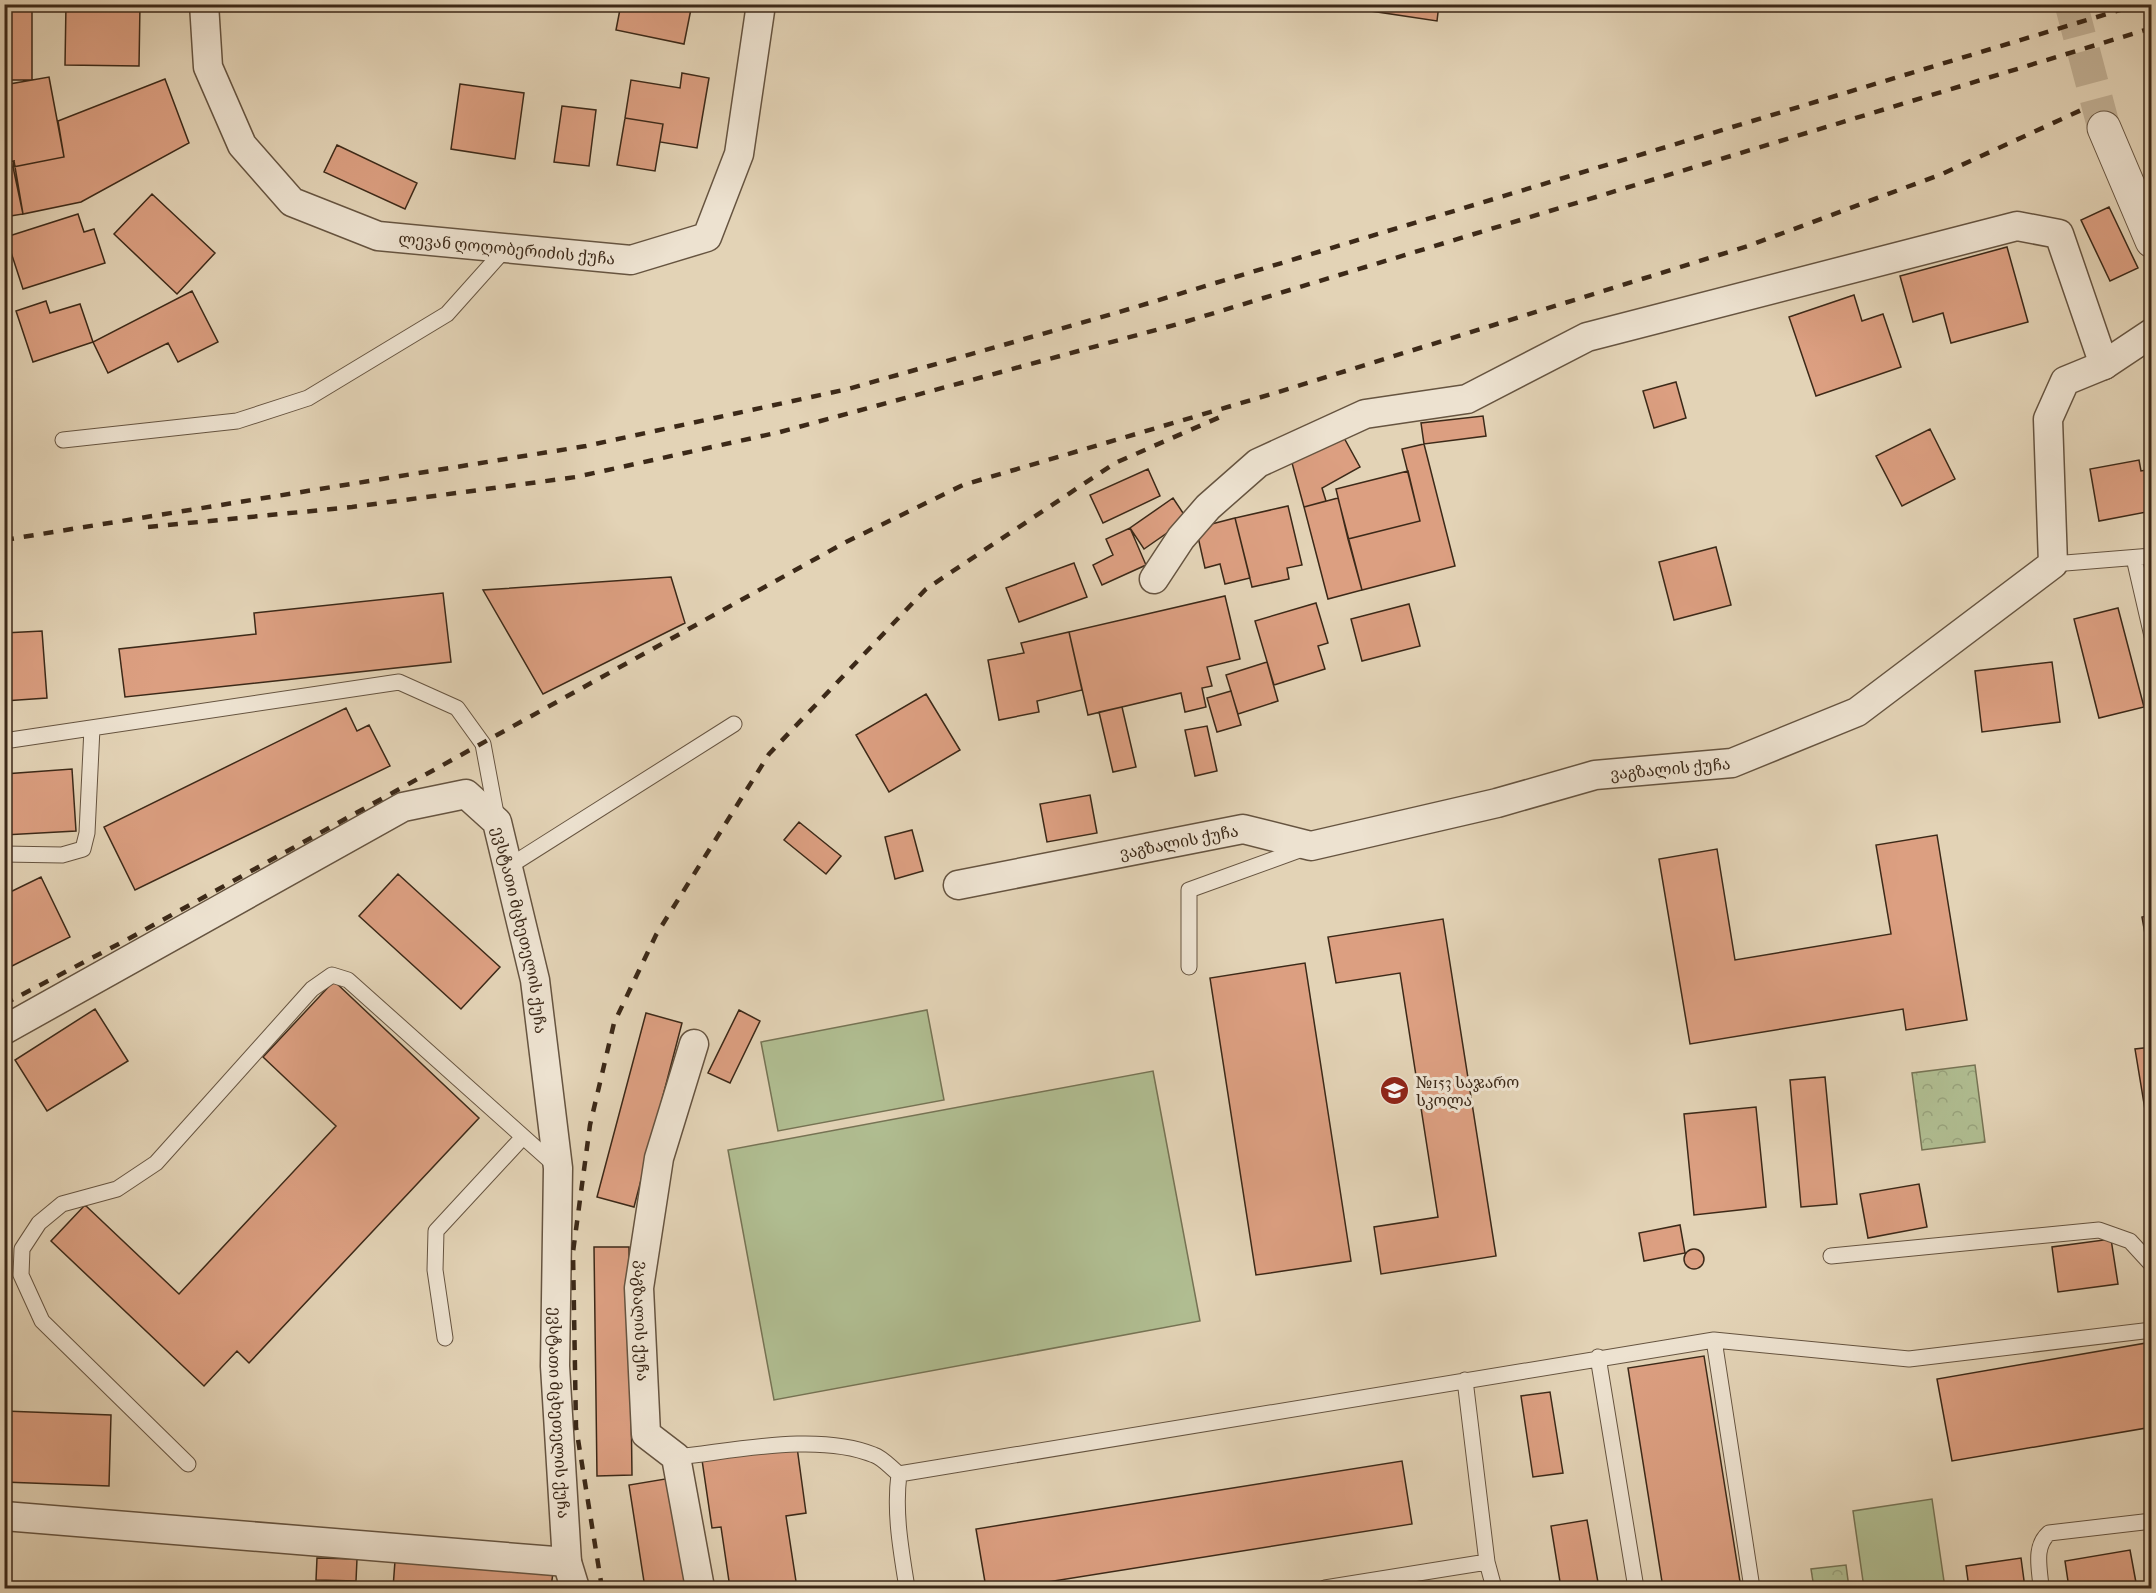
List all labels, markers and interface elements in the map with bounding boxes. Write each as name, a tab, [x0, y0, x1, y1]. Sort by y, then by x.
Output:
street label: ლევან ღოღობერიძის ქუჩა	[398, 229, 616, 268]
street label: ვაგზალის ქუჩა	[1610, 754, 1731, 784]
street label: ვაგზალის ქუჩა	[1118, 821, 1240, 863]
street label: ევსტათი მცხეთელის ქუჩა	[488, 825, 551, 1035]
place label: №153 საჯარო სკოლა	[1416, 1073, 1519, 1110]
school or university icon: №153 საჯარო სკოლა	[1379, 1075, 1411, 1107]
street label: ვაგზალის ქუჩა	[629, 1260, 652, 1382]
street label: ევსტათი მცხეთელის ქუჩა	[545, 1307, 573, 1519]

